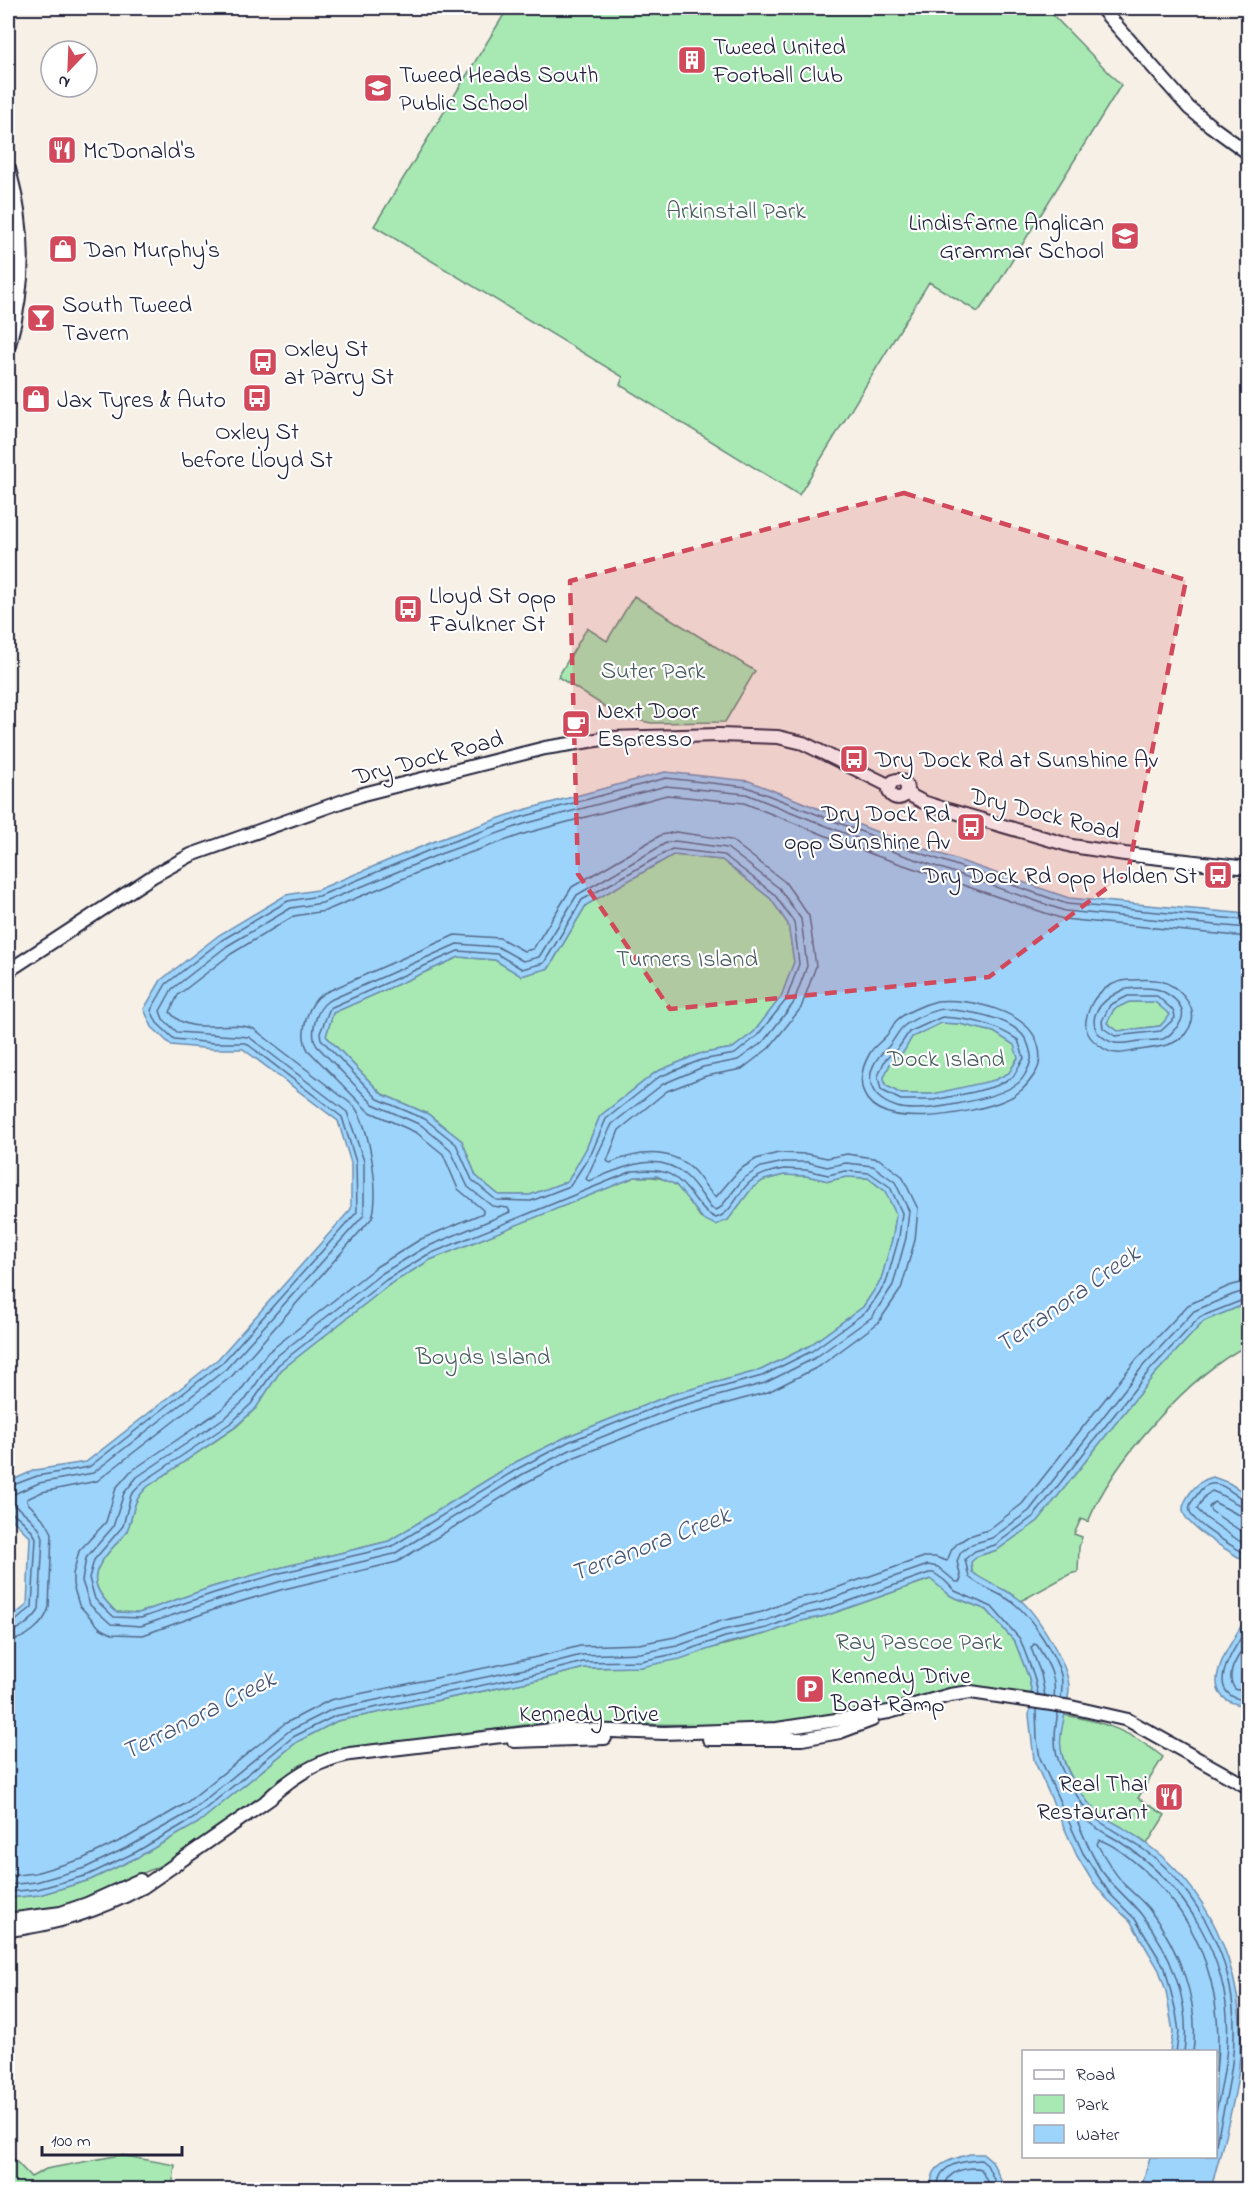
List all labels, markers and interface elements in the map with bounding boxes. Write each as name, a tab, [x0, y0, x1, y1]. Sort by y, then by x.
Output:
place label: Tweed United Football Club	[712, 31, 846, 94]
north arrow	[39, 39, 99, 99]
building icon: Tweed United Football Club	[676, 44, 708, 76]
place label: Tweed Heads South Public School	[399, 59, 598, 122]
text: N	[54, 68, 74, 94]
school or university icon: Tweed Heads South Public School	[362, 72, 394, 104]
restaurant icon: McDonald's	[46, 134, 78, 166]
place label: McDonald's	[83, 135, 195, 170]
park label: Arkinstall Park	[666, 195, 806, 230]
place label: Lindisfarne Anglican Grammar School	[909, 207, 1104, 270]
school or university icon: Lindisfarne Anglican Grammar School	[1109, 220, 1141, 252]
shop icon: Dan Murphy's	[47, 233, 79, 265]
place label: Dan Murphy's	[83, 234, 220, 270]
place label: South Tweed Tavern	[62, 289, 193, 352]
bar icon: South Tweed Tavern	[25, 302, 57, 334]
place label: Oxley St at Parry St	[284, 333, 394, 397]
bus stop icon: Oxley St at Parry St	[247, 346, 279, 378]
bus stop icon: Oxley St before Lloyd St	[241, 382, 273, 414]
shop icon: Jax Tyres & Auto	[20, 383, 52, 415]
place label: Jax Tyres & Auto	[57, 384, 226, 420]
place label: Oxley St before Lloyd St	[181, 416, 333, 480]
place label: Lloyd St opp Faulkner St	[428, 580, 556, 643]
bus stop icon: Lloyd St opp Faulkner St	[392, 593, 424, 625]
park label: Suter Park	[601, 655, 706, 690]
place label: Next Door Espresso	[597, 695, 699, 758]
cafe icon: Next Door Espresso	[560, 708, 592, 740]
street label: Dry Dock Road	[349, 722, 508, 797]
bus stop icon: Dry Dock Rd at Sunshine Av	[838, 743, 870, 775]
place label: Dry Dock Rd at Sunshine Av	[874, 744, 1159, 780]
street label: Dry Dock Road	[964, 780, 1124, 852]
place label: Dry Dock Rd opp Sunshine Av	[784, 798, 951, 861]
bus stop icon: Dry Dock Rd opp Sunshine Av	[955, 811, 987, 843]
bus stop icon: Dry Dock Rd opp Holden St	[1202, 859, 1234, 891]
place label: Dry Dock Rd opp Holden St	[922, 860, 1197, 896]
park label: Turners Island	[616, 943, 758, 978]
park label: Dock Island	[886, 1043, 1005, 1078]
water label: Terranora Creek	[989, 1236, 1150, 1364]
park label: Boyds Island	[415, 1341, 551, 1377]
water label: Terranora Creek	[566, 1497, 738, 1594]
park label: Ray Pascoe Park	[836, 1626, 1003, 1662]
place label: Kennedy Drive Boat Ramp	[830, 1660, 971, 1723]
water label: Terranora Creek	[116, 1661, 285, 1772]
parking icon: Kennedy Drive Boat Ramp	[794, 1673, 826, 1705]
street label: Kennedy Drive	[519, 1698, 659, 1734]
place label: Real Thai Restaurant	[1037, 1768, 1148, 1831]
restaurant icon: Real Thai Restaurant	[1153, 1781, 1185, 1813]
legend	[1022, 2050, 1217, 2158]
text: Road	[1076, 2063, 1115, 2089]
text: Park	[1076, 2093, 1109, 2119]
scale bar	[42, 2119, 182, 2157]
text: Water	[1076, 2123, 1120, 2149]
text: 100 m	[51, 2129, 91, 2155]

